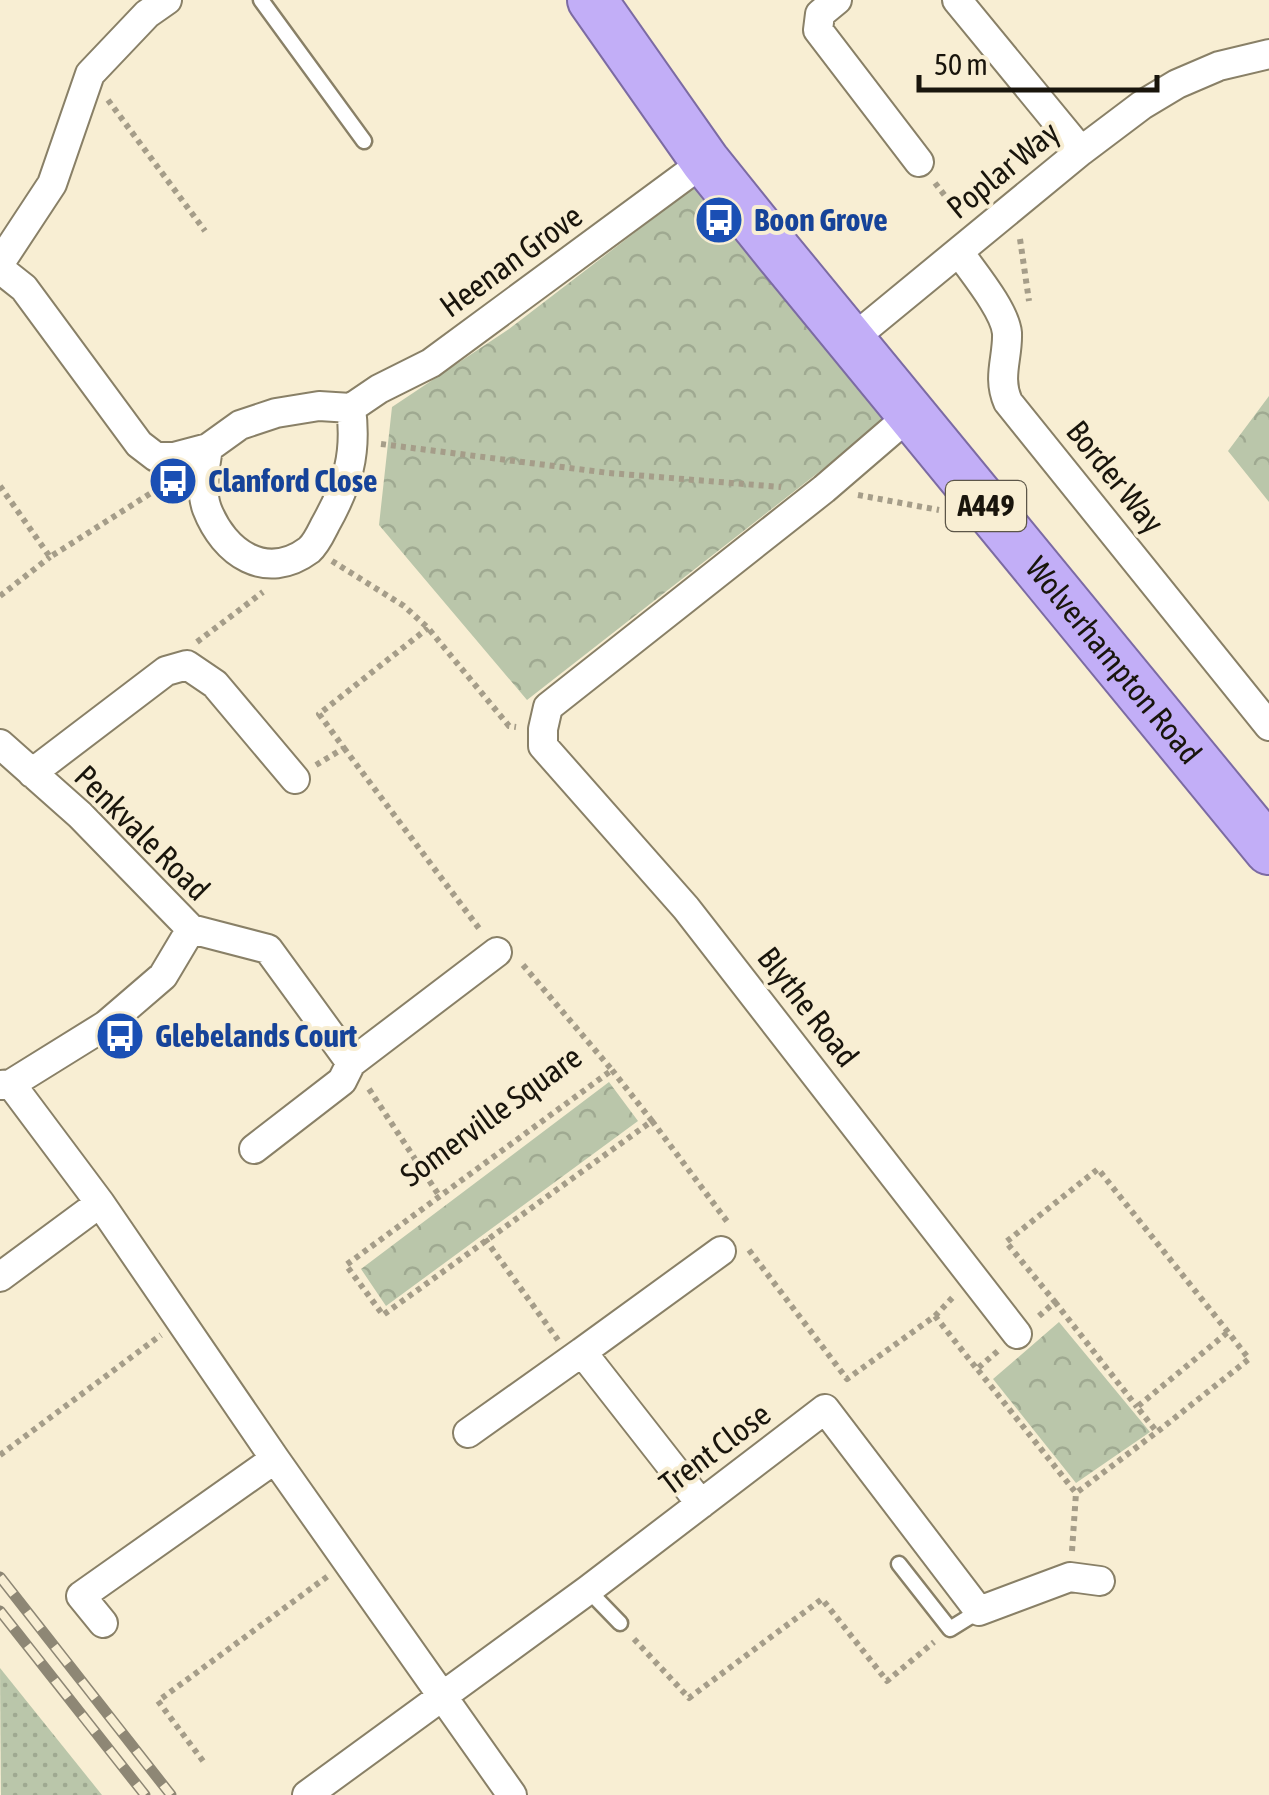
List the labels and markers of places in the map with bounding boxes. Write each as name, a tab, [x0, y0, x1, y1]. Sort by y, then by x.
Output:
bus stop icon: Boon Grove	[693, 194, 745, 246]
place label: Boon Grove	[754, 201, 888, 238]
bus stop icon: Clanford Close	[147, 455, 199, 507]
place label: Clanford Close	[208, 462, 378, 499]
bus stop icon: Glebelands Court	[94, 1010, 146, 1062]
place label: Glebelands Court	[155, 1017, 358, 1054]

